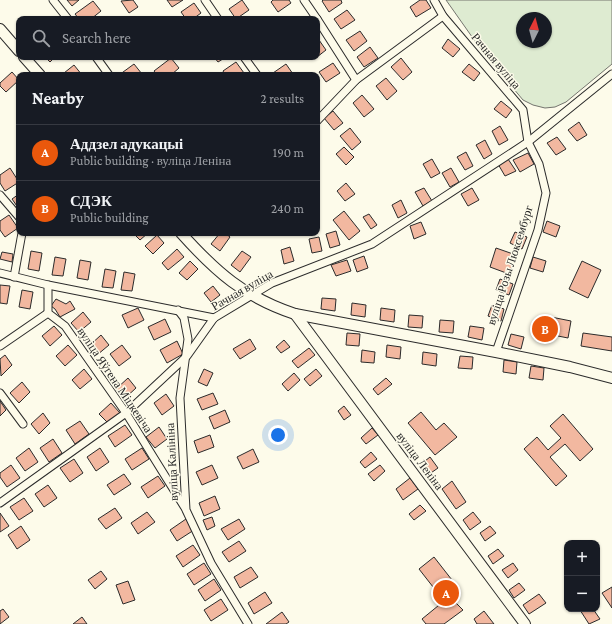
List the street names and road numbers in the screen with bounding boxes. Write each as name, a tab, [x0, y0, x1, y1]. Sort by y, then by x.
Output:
street label: Рачная вуліца	[469, 30, 524, 92]
street label: вуліца Розы Люксембург	[484, 203, 536, 327]
street label: Рачная вуліца	[209, 266, 276, 313]
street label: вуліца Яўгена Міцкевіча	[75, 325, 156, 436]
street label: вуліца Калініна	[163, 422, 181, 501]
street label: вуліца Леніна	[394, 429, 447, 493]

